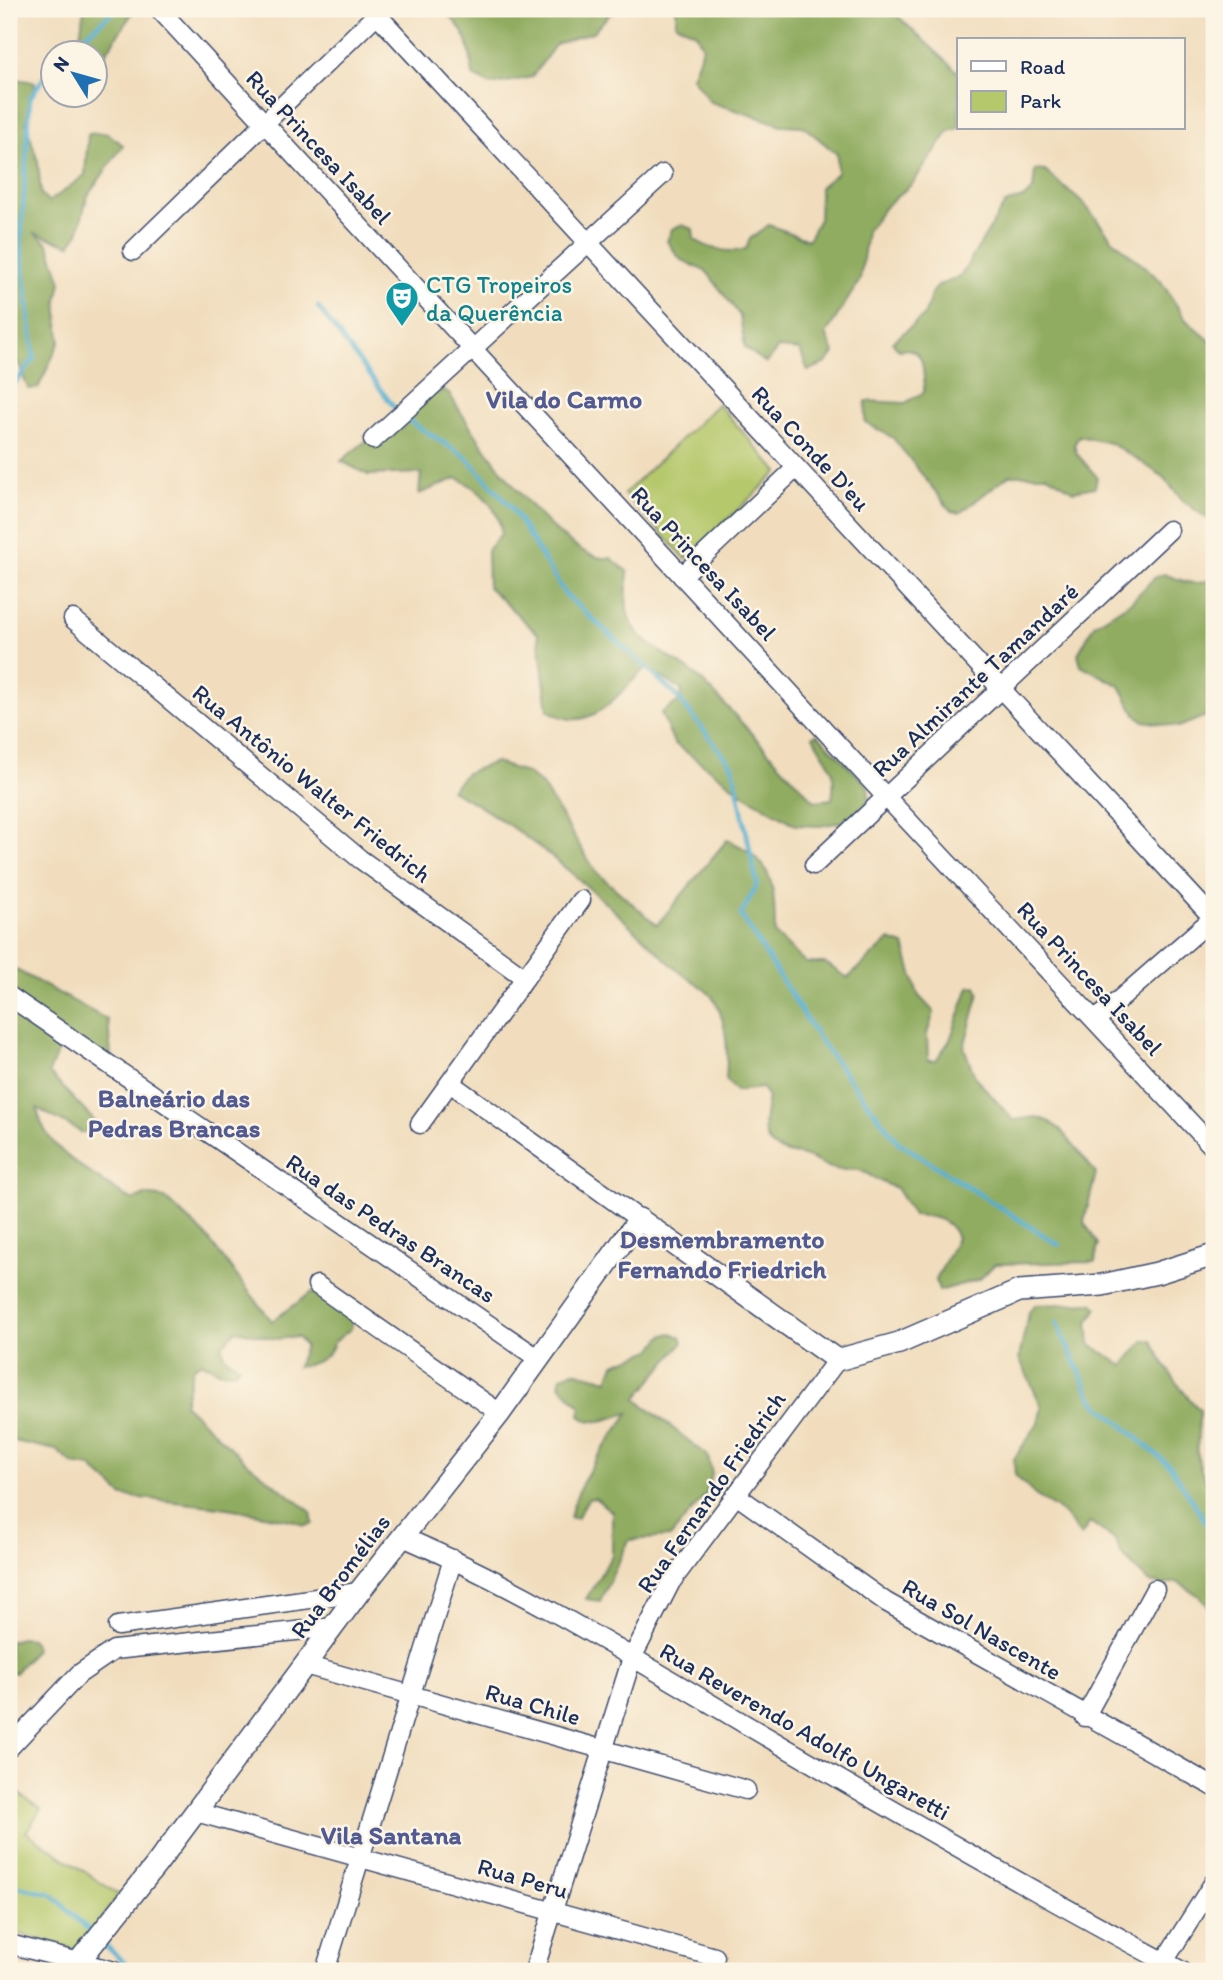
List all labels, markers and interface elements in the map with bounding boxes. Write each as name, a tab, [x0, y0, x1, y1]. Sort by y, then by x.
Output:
north arrow	[38, 38, 108, 108]
legend	[957, 38, 1184, 130]
text: N	[48, 52, 74, 76]
text: Road	[1020, 54, 1066, 79]
street label: Rua Princesa Isabel	[240, 64, 398, 230]
text: Park	[1020, 88, 1062, 113]
place label: CTG Tropeiros da Querência	[426, 270, 572, 327]
theatre icon: CTG Tropeiros da Querência	[383, 279, 421, 328]
street label: Rua Conde D'eu	[746, 379, 876, 517]
district label: Vila do Carmo	[486, 383, 642, 415]
street label: Rua Princesa Isabel	[625, 480, 783, 646]
street label: Rua Almirante Tamandaré	[866, 577, 1084, 783]
street label: Rua Antônio Walter Friedrich	[187, 678, 437, 888]
street label: Rua Princesa Isabel	[1011, 895, 1169, 1061]
district label: Balneário das Pedras Brancas	[88, 1082, 260, 1144]
street label: Rua das Pedras Brancas	[281, 1147, 501, 1309]
district label: Desmembramento Fernando Friedrich	[618, 1223, 827, 1285]
street label: Rua Fernando Friedrich	[630, 1385, 792, 1598]
street label: Rua Bromélias	[284, 1508, 396, 1644]
street label: Rua Sol Nascente	[897, 1572, 1067, 1686]
street label: Rua Reverendo Adolfo Ungaretti	[655, 1636, 955, 1826]
street label: Rua Chile	[482, 1677, 584, 1731]
district label: Vila Santana	[321, 1819, 462, 1851]
street label: Rua Peru	[474, 1851, 572, 1905]

